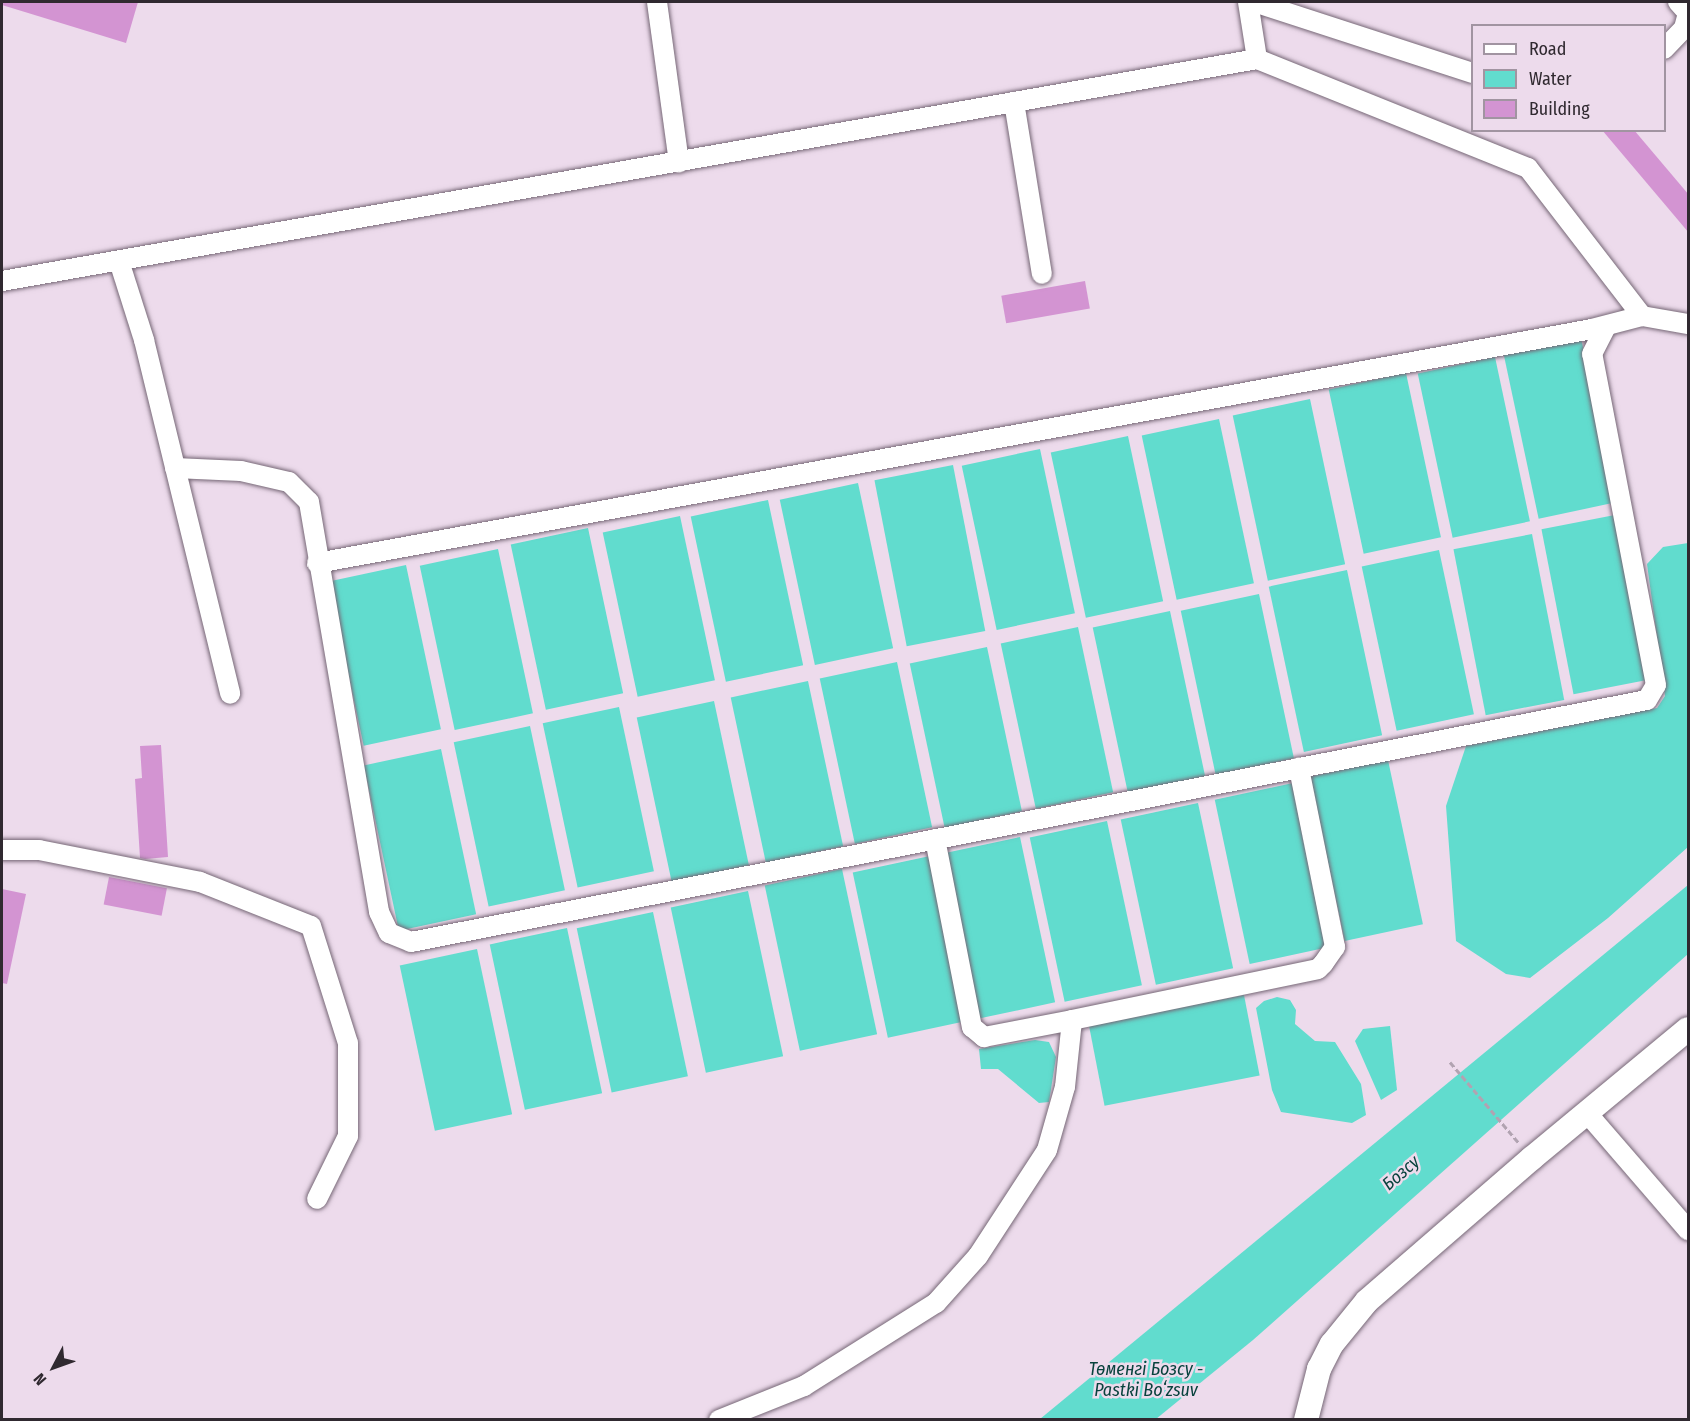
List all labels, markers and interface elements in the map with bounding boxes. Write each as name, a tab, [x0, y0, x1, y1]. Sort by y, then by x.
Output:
legend	[1471, 24, 1666, 132]
text: Road	[1529, 38, 1566, 60]
text: Water	[1529, 68, 1572, 90]
text: Building	[1529, 98, 1590, 120]
water label: Бозсу	[1378, 1151, 1424, 1195]
north arrow	[24, 1337, 84, 1397]
water label: Төменгі Бозсу - Pastki Boʻzsuv	[1089, 1359, 1203, 1402]
text: N	[30, 1369, 50, 1389]

